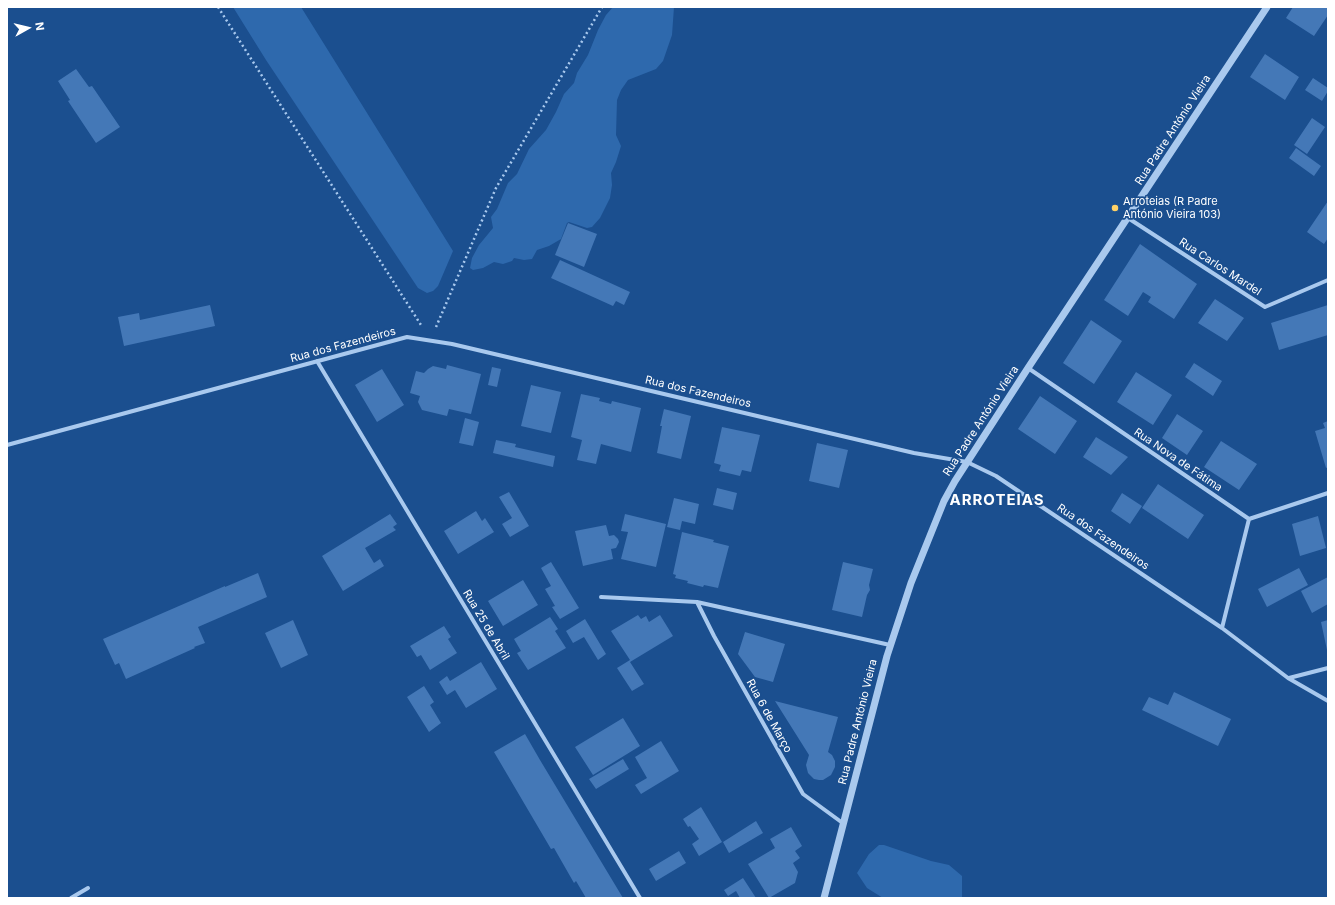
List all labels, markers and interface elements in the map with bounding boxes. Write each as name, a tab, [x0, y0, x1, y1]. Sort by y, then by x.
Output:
north arrow	[8, 8, 48, 48]
text: N	[32, 21, 47, 31]
street label: Rua Padre António Vieira	[1132, 72, 1214, 188]
place label: Arroteias (R Padre António Vieira 103)	[1123, 195, 1221, 221]
marker: Arroteias (R Padre António Vieira 103)	[1110, 203, 1120, 213]
street label: Rua Carlos Mardel	[1176, 235, 1264, 299]
street label: Rua dos Fazendeiros	[289, 325, 397, 365]
street label: Rua Padre António Vieira	[940, 363, 1022, 479]
street label: Rua dos Fazendeiros	[644, 373, 752, 411]
street label: Rua Nova de Fátima	[1131, 426, 1225, 494]
district label: ARROTEIAS	[949, 491, 1045, 509]
street label: Rua dos Fazendeiros	[1054, 501, 1152, 573]
street label: Rua 25 de Abril	[460, 588, 512, 662]
street label: Rua Padre António Vieira	[836, 658, 880, 786]
street label: Rua 6 de Março	[743, 677, 795, 755]

